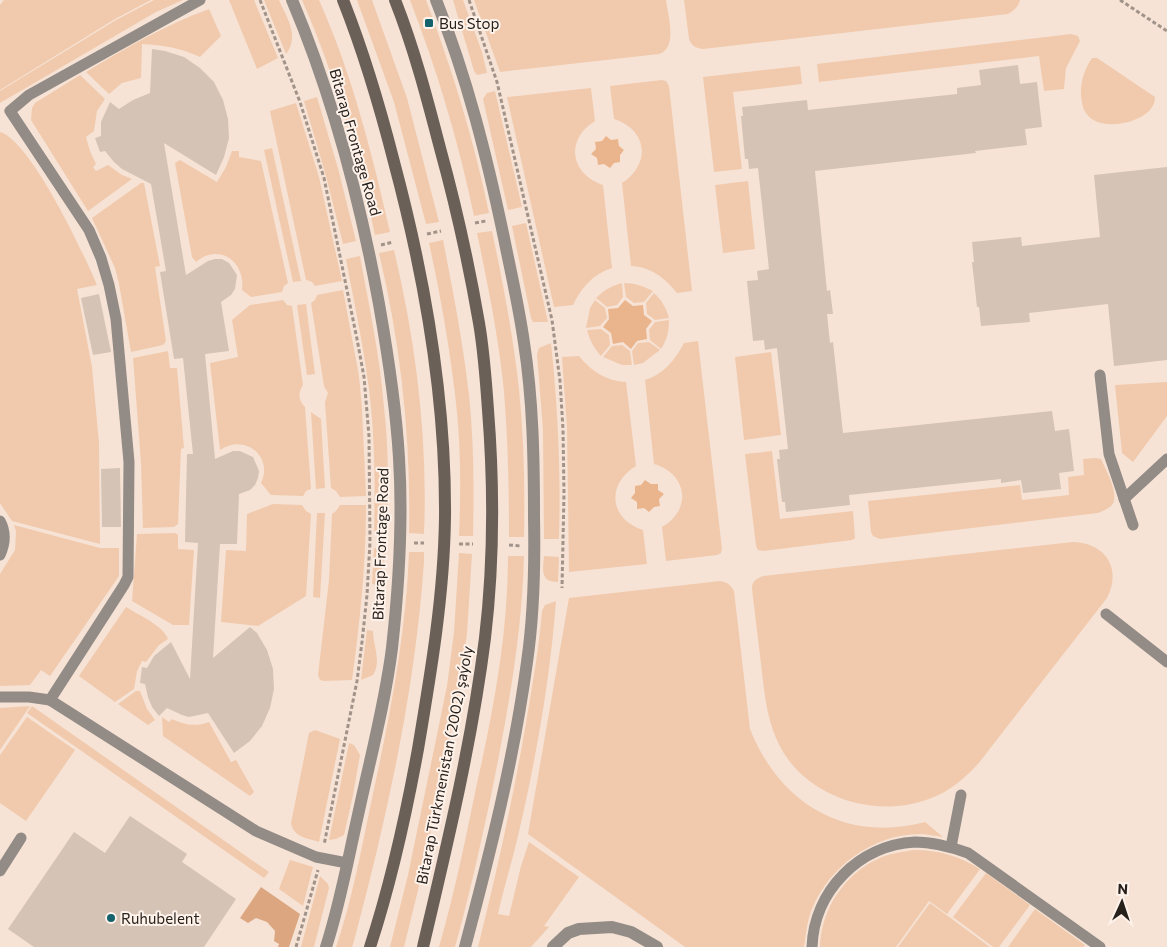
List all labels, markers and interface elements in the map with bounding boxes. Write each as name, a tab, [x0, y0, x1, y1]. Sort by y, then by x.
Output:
place label: Bus Stop	[439, 14, 499, 32]
marker: Bus Stop	[423, 17, 435, 29]
street label: Bitarap Frontage Road	[326, 66, 386, 218]
street label: Bitarap Frontage Road	[368, 468, 392, 620]
street label: Bitarap Türkmenistan (2002) şaýoly	[412, 644, 476, 886]
north arrow	[1097, 877, 1147, 927]
text: N	[1117, 880, 1128, 897]
place label: Ruhubelent	[121, 909, 200, 927]
marker: Ruhubelent	[105, 912, 117, 924]

